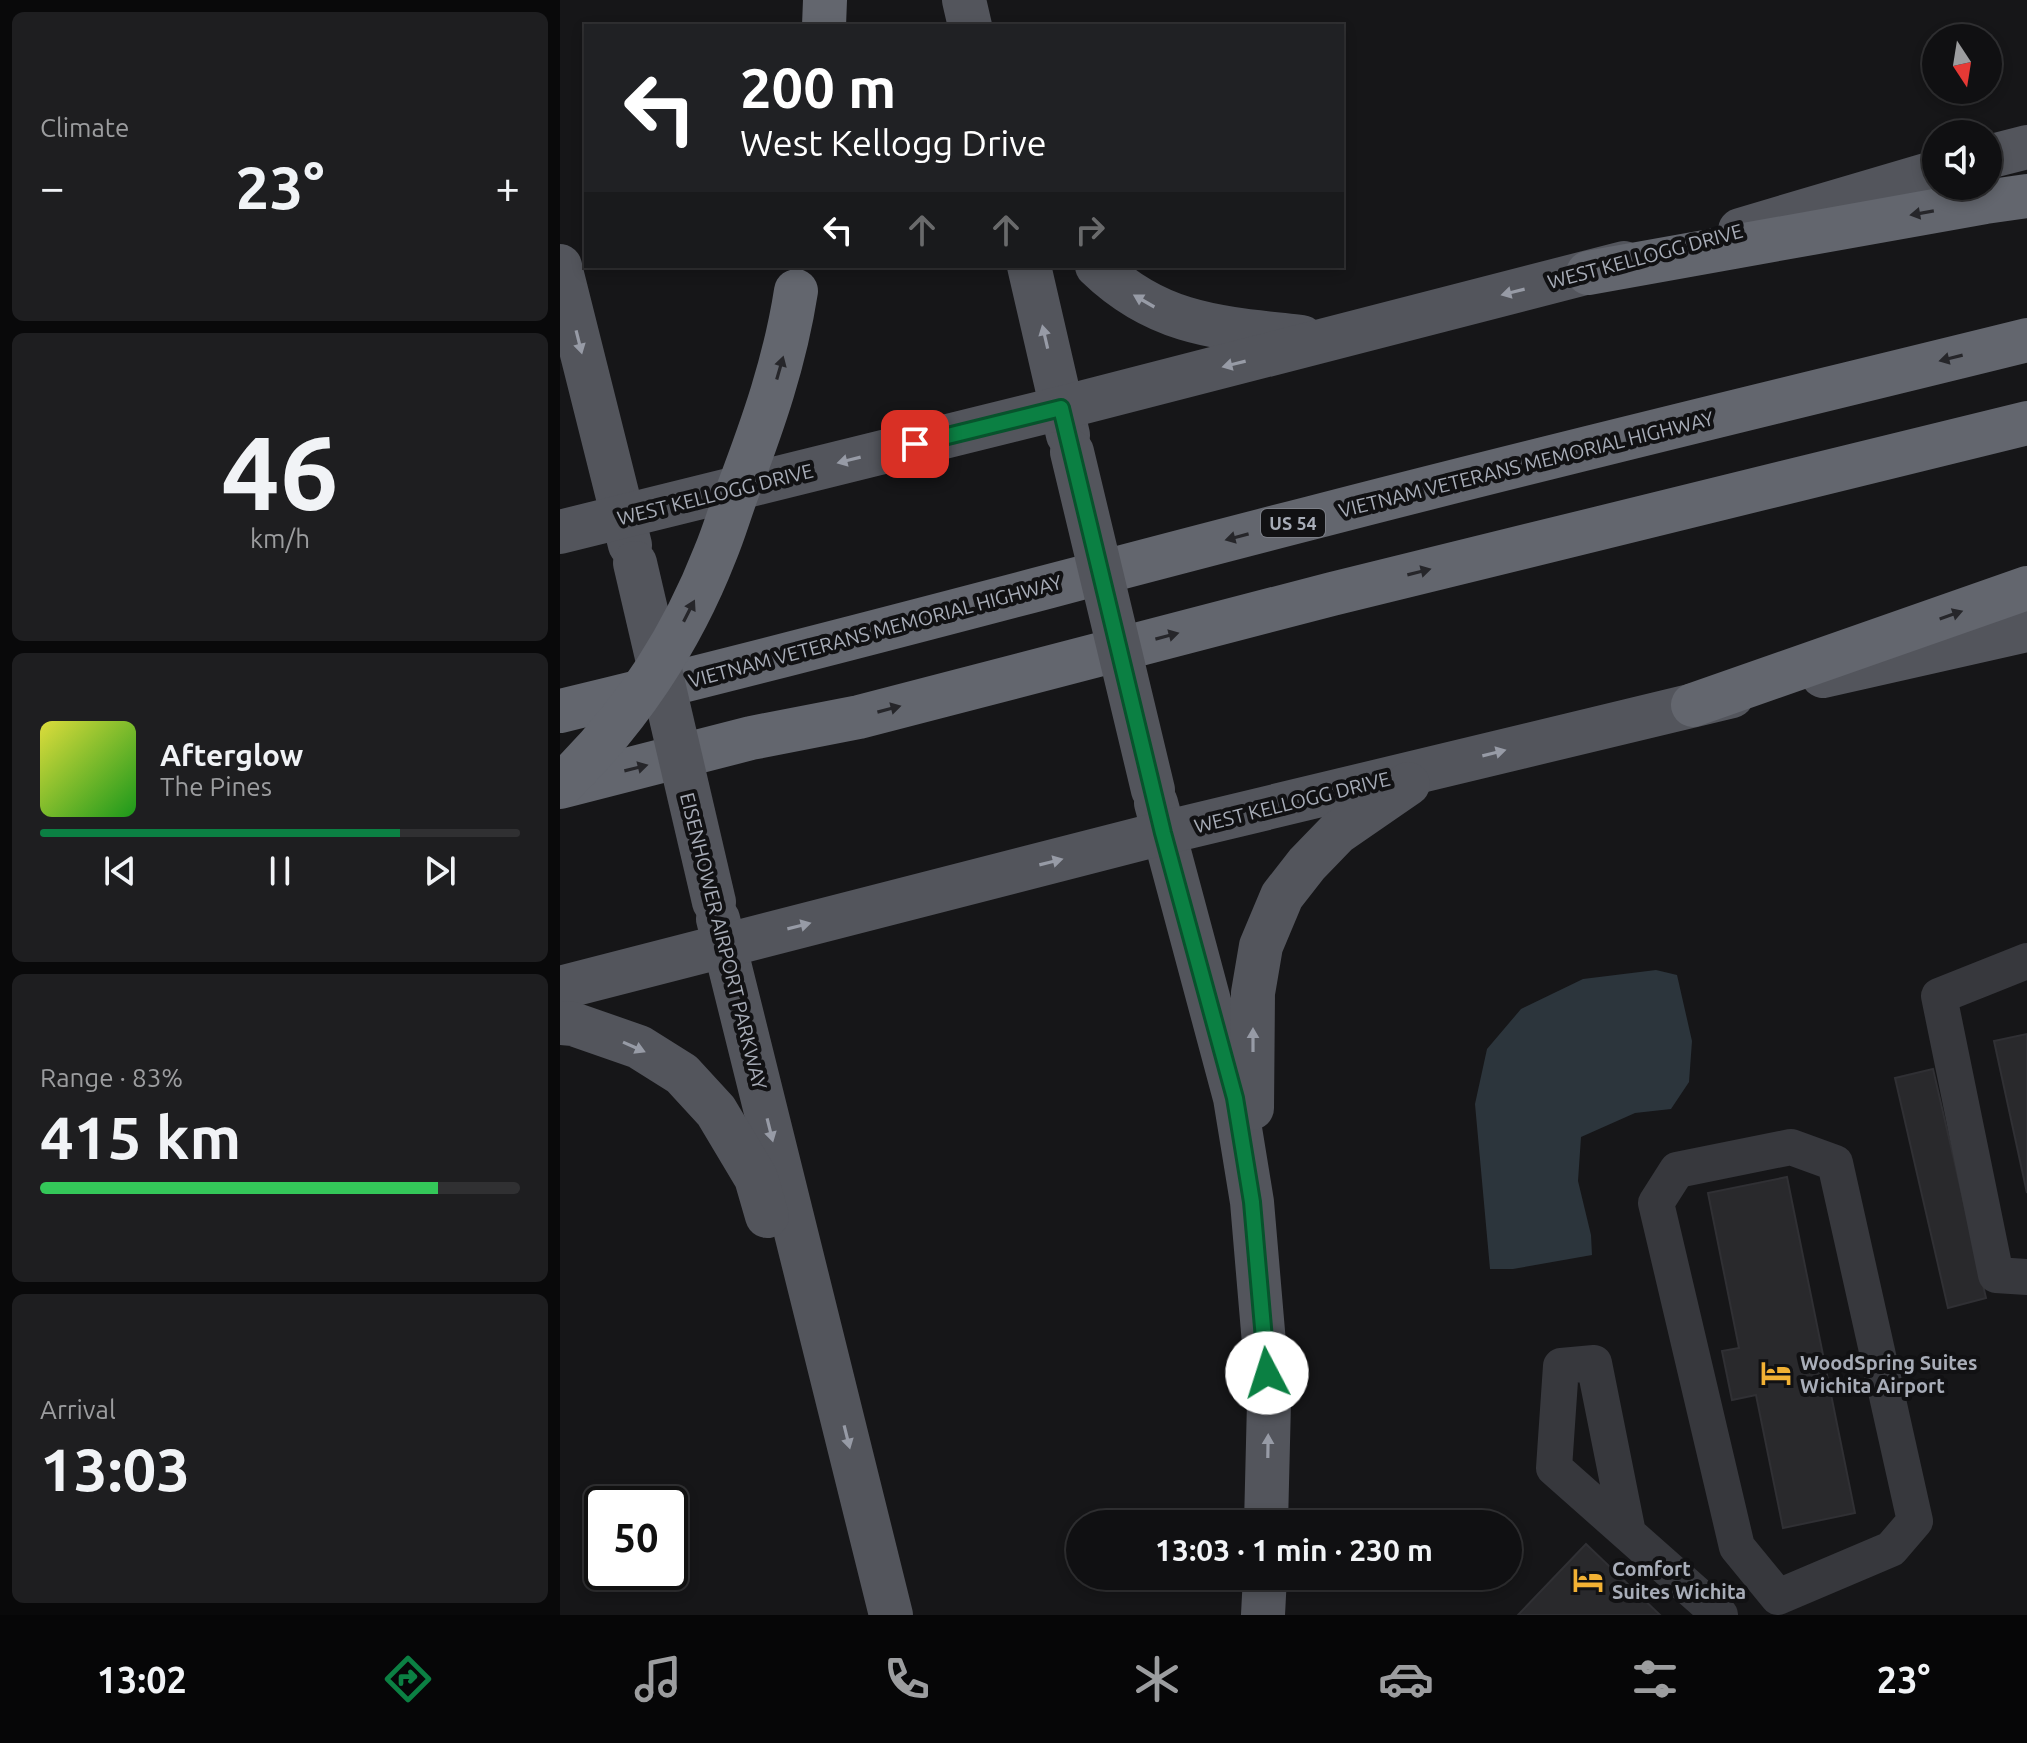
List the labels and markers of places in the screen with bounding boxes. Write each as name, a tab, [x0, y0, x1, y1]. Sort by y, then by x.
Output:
pin	[881, 410, 949, 478]
place label: WoodSpring Suites Wichita Airport	[1800, 1351, 1978, 1397]
hotel icon: WoodSpring Suites Wichita Airport	[1759, 1356, 1793, 1390]
place label: Comfort Suites Wichita	[1612, 1557, 1746, 1603]
hotel icon: Comfort Suites Wichita	[1571, 1563, 1605, 1597]

